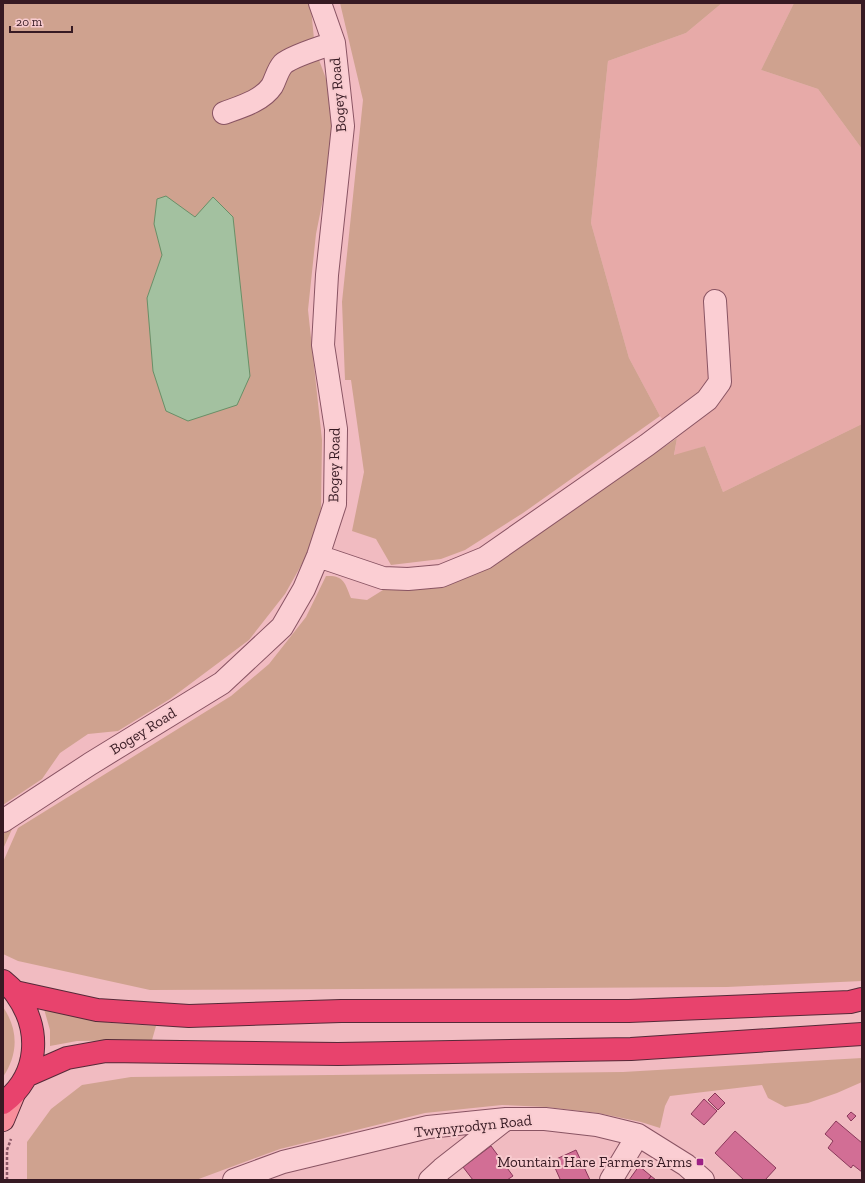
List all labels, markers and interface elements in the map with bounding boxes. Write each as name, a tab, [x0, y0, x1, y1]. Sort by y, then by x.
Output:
scale bar	[10, 8, 72, 34]
text: 20 m	[16, 15, 43, 29]
street label: Bogey Road	[326, 56, 350, 133]
street label: Bogey Road	[324, 427, 344, 503]
street label: Bogey Road	[107, 703, 180, 758]
street label: Twynyrodyn Road	[413, 1111, 533, 1141]
place label: Mountain Hare Farmers Arms	[497, 1153, 692, 1171]
marker: Mountain Hare Farmers Arms	[695, 1157, 705, 1167]

